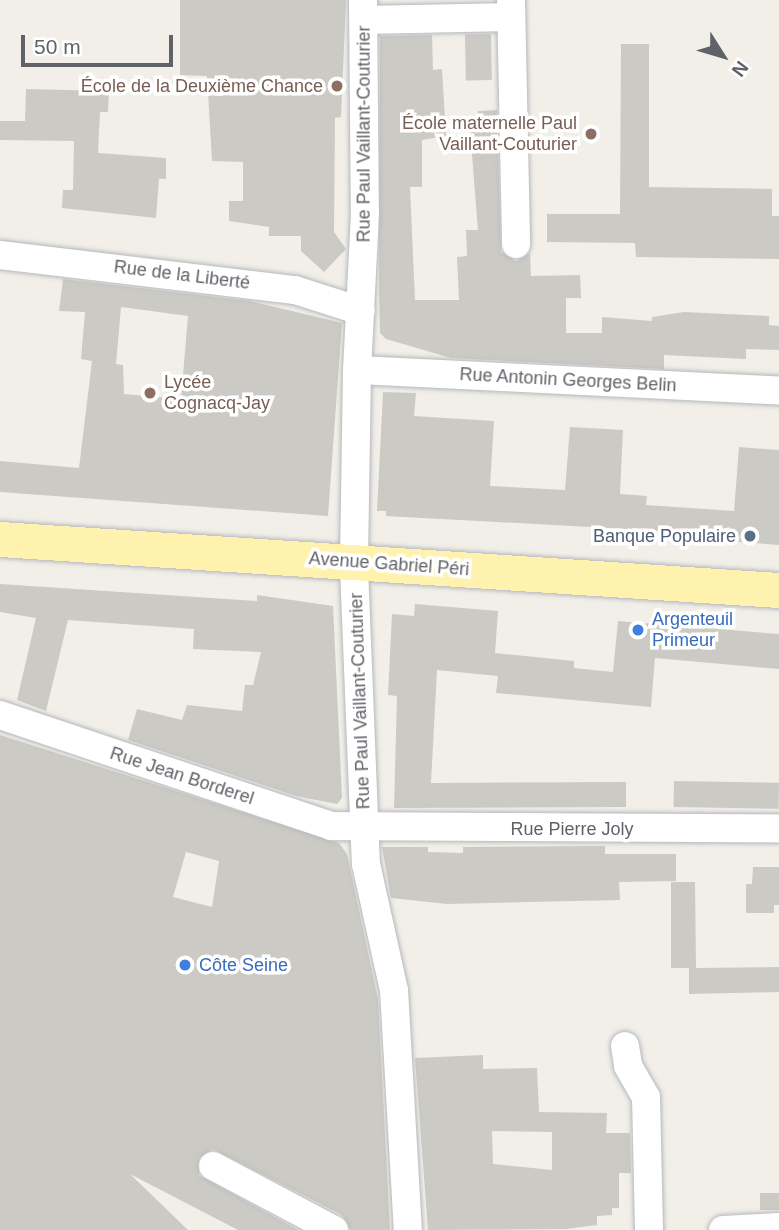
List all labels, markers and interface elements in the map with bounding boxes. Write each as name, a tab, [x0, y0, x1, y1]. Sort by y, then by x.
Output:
scale bar	[24, 21, 177, 65]
north arrow	[688, 21, 758, 91]
street label: Rue Paul Vaillant-Couturier	[353, 26, 375, 242]
text: 50 m	[34, 35, 81, 58]
text: N	[728, 57, 753, 81]
place label: École de la Deuxième Chance	[81, 75, 323, 97]
marker: École de la Deuxième Chance	[329, 78, 345, 94]
place label: École maternelle Paul Vaillant-Couturier	[402, 113, 577, 156]
marker: École maternelle Paul Vaillant-Couturier	[583, 126, 599, 142]
street label: Rue de la Liberté	[113, 256, 251, 294]
street label: Rue Antonin Georges Belin	[459, 364, 677, 396]
place label: Lycée Cognacq-Jay	[164, 372, 270, 414]
marker: Lycée Cognacq-Jay	[142, 385, 158, 401]
place label: Banque Populaire	[593, 525, 736, 547]
marker: Banque Populaire	[742, 528, 758, 544]
street label: Avenue Gabriel Péri	[308, 548, 470, 580]
street label: Rue Paul Vaillant-Couturier	[345, 592, 375, 810]
place label: Argenteuil Primeur	[652, 609, 733, 652]
marker: Argenteuil Primeur	[630, 622, 646, 638]
street label: Rue Jean Borderel	[107, 743, 257, 809]
street label: Rue Pierre Joly	[510, 818, 634, 840]
place label: Côte Seine	[199, 954, 288, 976]
marker: Côte Seine	[177, 957, 193, 973]

